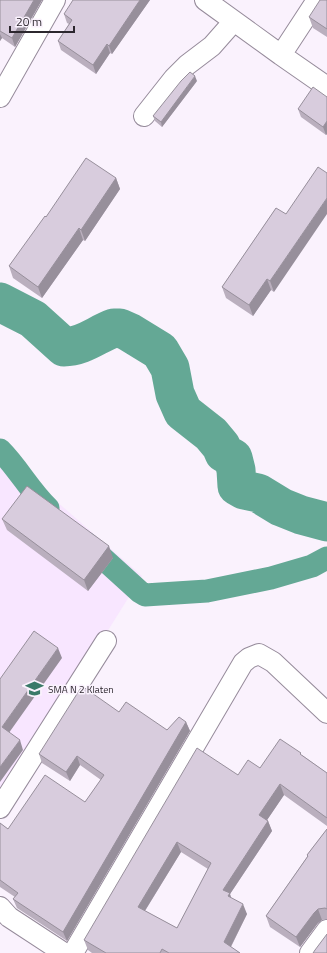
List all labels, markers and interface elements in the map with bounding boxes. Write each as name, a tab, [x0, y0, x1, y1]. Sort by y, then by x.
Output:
scale bar	[10, 8, 74, 34]
text: 20 m	[16, 12, 42, 31]
school or university icon: SMA N 2 Klaten	[25, 679, 45, 699]
place label: SMA N 2 Klaten	[48, 682, 114, 697]

